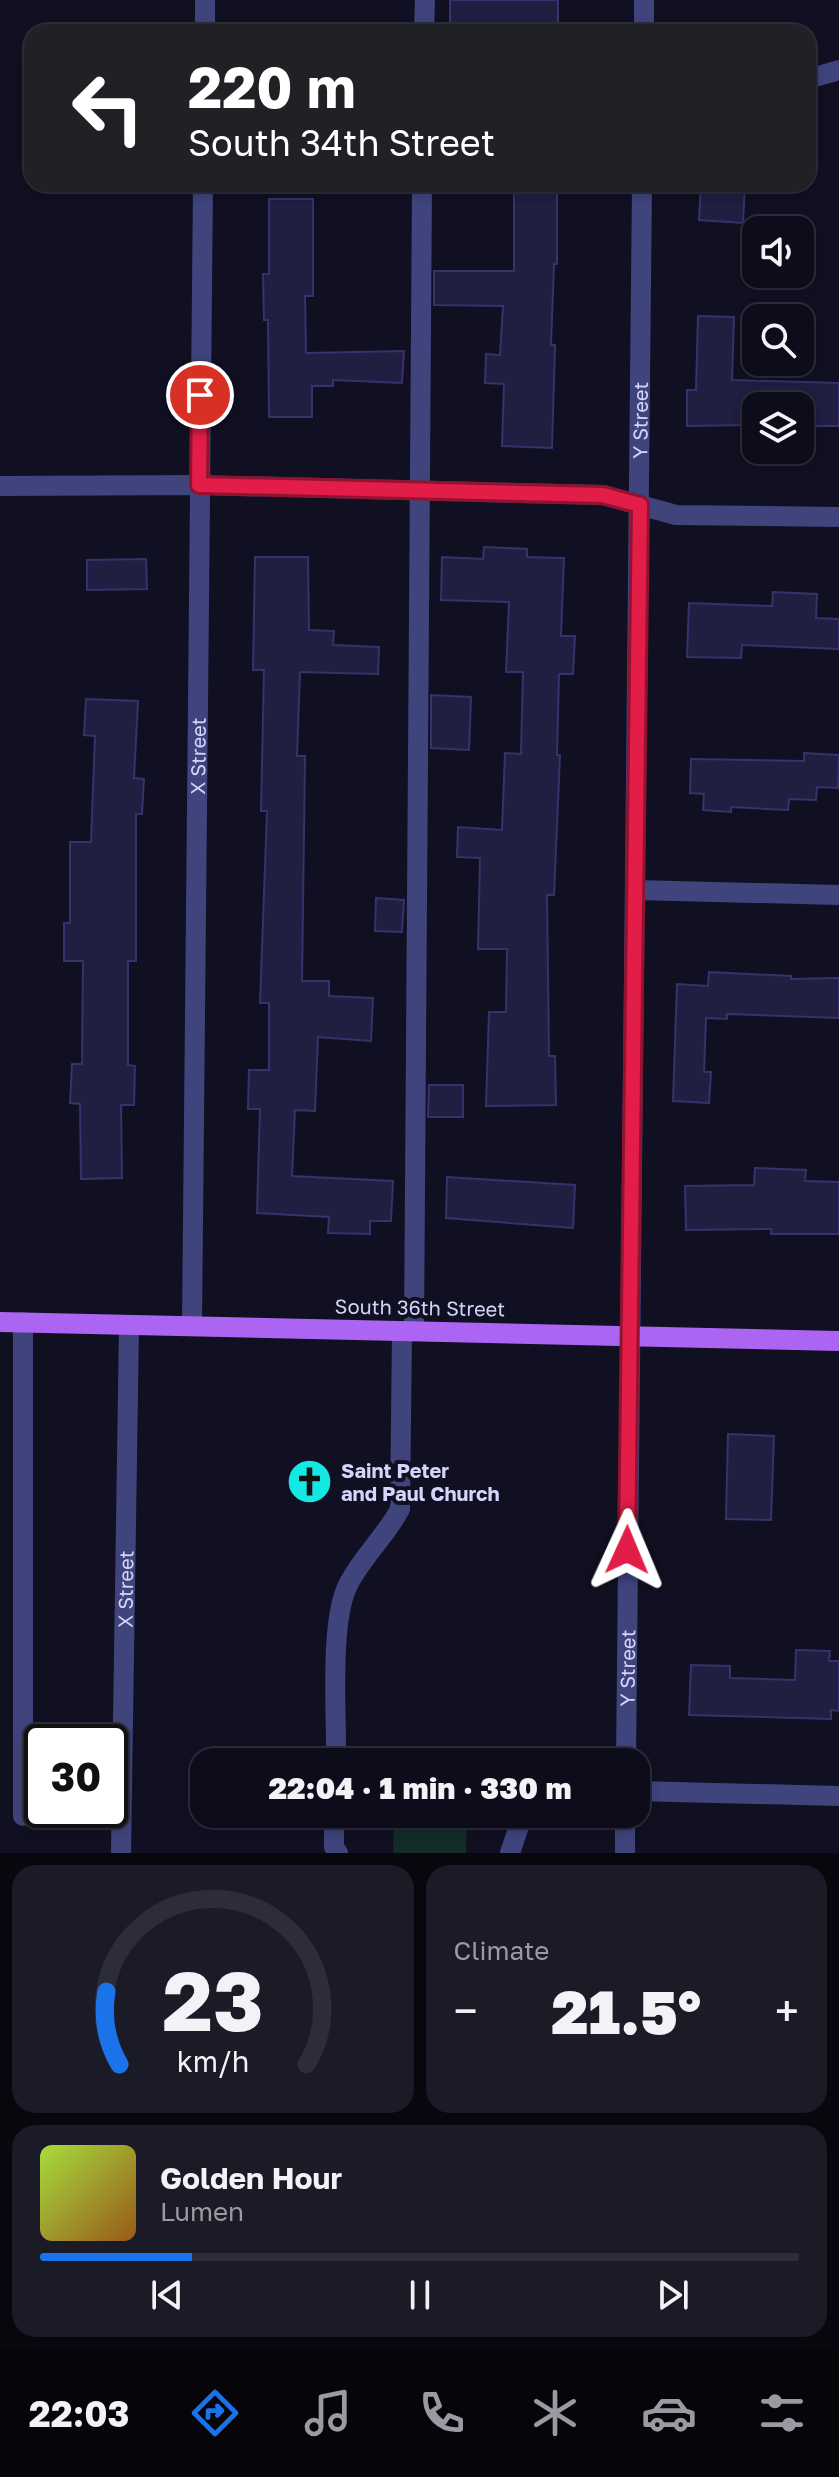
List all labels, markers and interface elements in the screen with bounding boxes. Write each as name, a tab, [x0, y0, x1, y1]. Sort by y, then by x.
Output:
text: 220 m	[188, 53, 356, 120]
icon: left	[56, 56, 160, 160]
text: South 34th Street	[188, 121, 495, 164]
map controls	[742, 216, 814, 464]
button: sound	[742, 216, 814, 288]
button: search	[742, 304, 814, 376]
pin	[166, 361, 234, 429]
icon: arrive	[178, 373, 222, 417]
street label: Y Street	[627, 381, 652, 459]
button: layers	[742, 392, 814, 464]
street label: X Street	[185, 717, 210, 795]
street label: South 36th Street	[335, 1294, 505, 1320]
church icon: Saint Peter and Paul Church	[286, 1458, 334, 1506]
place label: Saint Peter and Paul Church	[341, 1458, 500, 1505]
position arrow	[585, 1508, 669, 1592]
street label: X Street	[112, 1550, 138, 1628]
street label: Y Street	[615, 1629, 639, 1707]
speed limit sign: 30	[24, 1724, 128, 1828]
text: 22:04 · 1 min · 330 m	[268, 1770, 572, 1806]
text: Climate	[454, 1935, 549, 1966]
text: 23	[162, 1949, 264, 2049]
text: 21.5°	[551, 1975, 701, 2047]
text: −	[454, 1984, 478, 2037]
text: +	[775, 1984, 799, 2037]
text: km/h	[176, 2044, 249, 2078]
text: Golden Hour	[160, 2160, 342, 2196]
text: Lumen	[160, 2196, 244, 2227]
icon: previous	[145, 2273, 189, 2317]
icon: pause	[398, 2273, 442, 2317]
icon: next	[651, 2273, 695, 2317]
icon: directions	[187, 2385, 243, 2441]
icon: music	[300, 2385, 356, 2441]
icon: phone	[414, 2385, 470, 2441]
icon: climate	[527, 2385, 583, 2441]
icon: car	[641, 2385, 697, 2441]
icon: filters	[754, 2385, 810, 2441]
text: 22:03	[29, 2392, 130, 2435]

